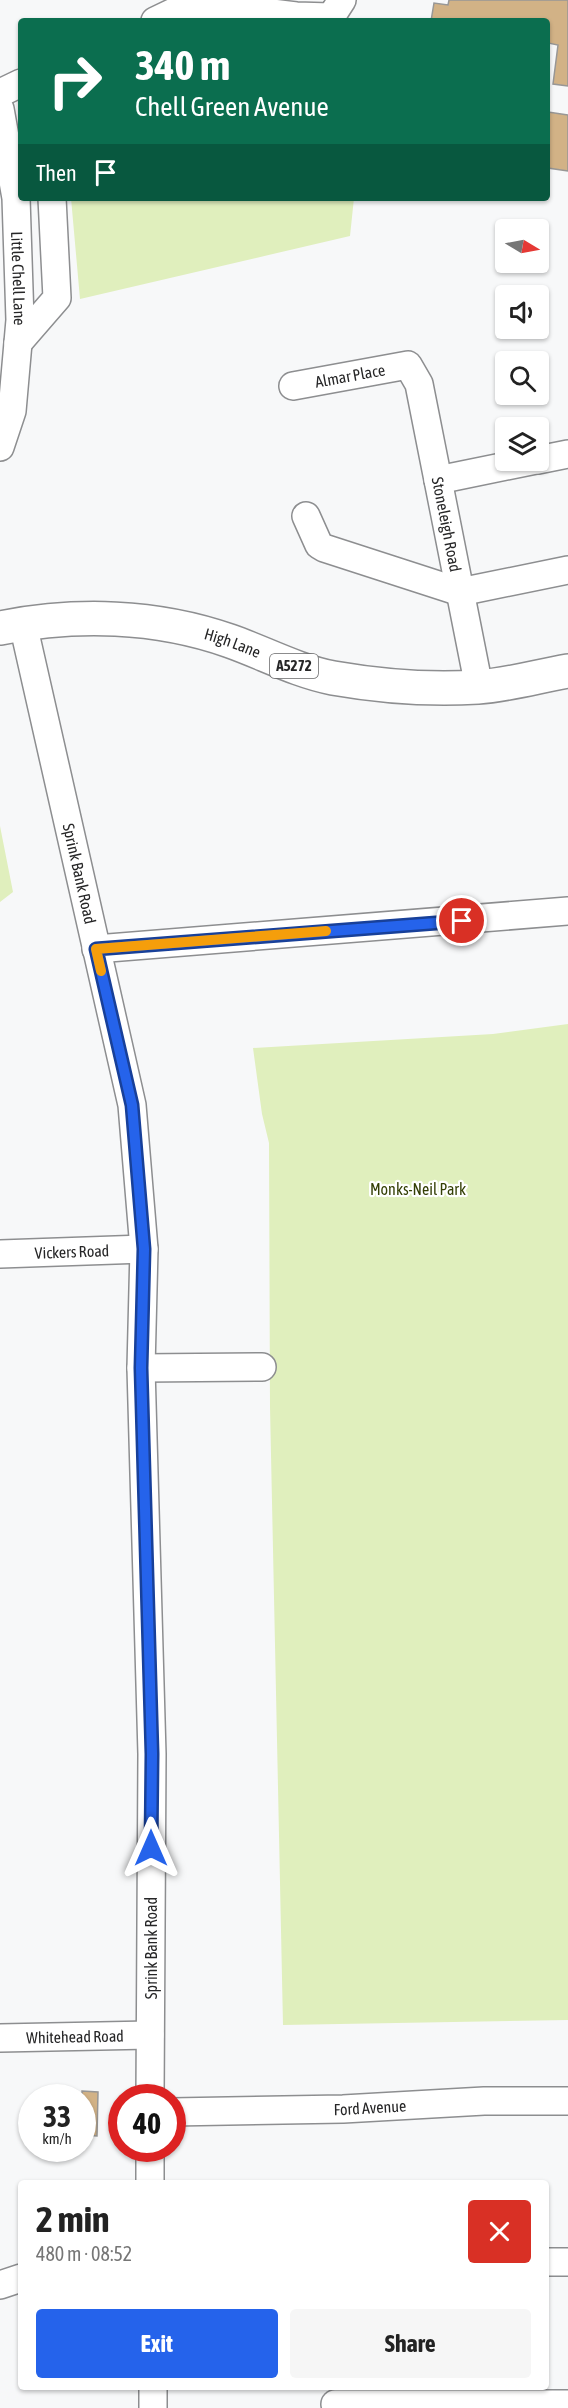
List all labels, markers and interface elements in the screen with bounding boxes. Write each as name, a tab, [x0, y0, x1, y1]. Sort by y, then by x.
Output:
text: 340 m	[135, 41, 230, 89]
icon: right	[36, 42, 114, 120]
text: Chell Green Avenue	[135, 91, 329, 122]
icon: arrive	[89, 156, 122, 189]
text: Then	[36, 160, 77, 186]
north arrow	[495, 219, 549, 273]
map controls	[495, 219, 549, 471]
street label: Little Chell Lane	[8, 231, 29, 326]
button: sound	[495, 285, 549, 339]
button: search	[495, 351, 549, 405]
street label: Almar Place	[314, 360, 386, 391]
button: layers	[495, 417, 549, 471]
street label: Stoneleigh Road	[429, 475, 465, 573]
street label: High Lane	[202, 624, 263, 661]
road number: A5272	[270, 654, 318, 678]
street label: Sprink Bank Road	[59, 822, 100, 926]
pin	[436, 895, 487, 946]
icon: arrive	[445, 904, 478, 937]
park label: Monks-Neil Park	[370, 1180, 466, 1198]
street label: Vickers Road	[34, 1241, 110, 1262]
position arrow	[119, 1816, 183, 1880]
street label: Sprink Bank Road	[142, 1897, 161, 1999]
street label: Whitehead Road	[26, 2027, 124, 2046]
speed limit sign: 40	[108, 2084, 186, 2162]
street label: Ford Avenue	[334, 2096, 407, 2118]
text: 33	[43, 2099, 71, 2133]
text: km/h	[42, 2130, 72, 2147]
text: 2 min	[36, 2198, 110, 2240]
button: close	[468, 2200, 531, 2263]
text: 480 m · 08:52	[36, 2242, 132, 2265]
button: Exit	[36, 2309, 278, 2378]
button: Share	[290, 2309, 531, 2378]

